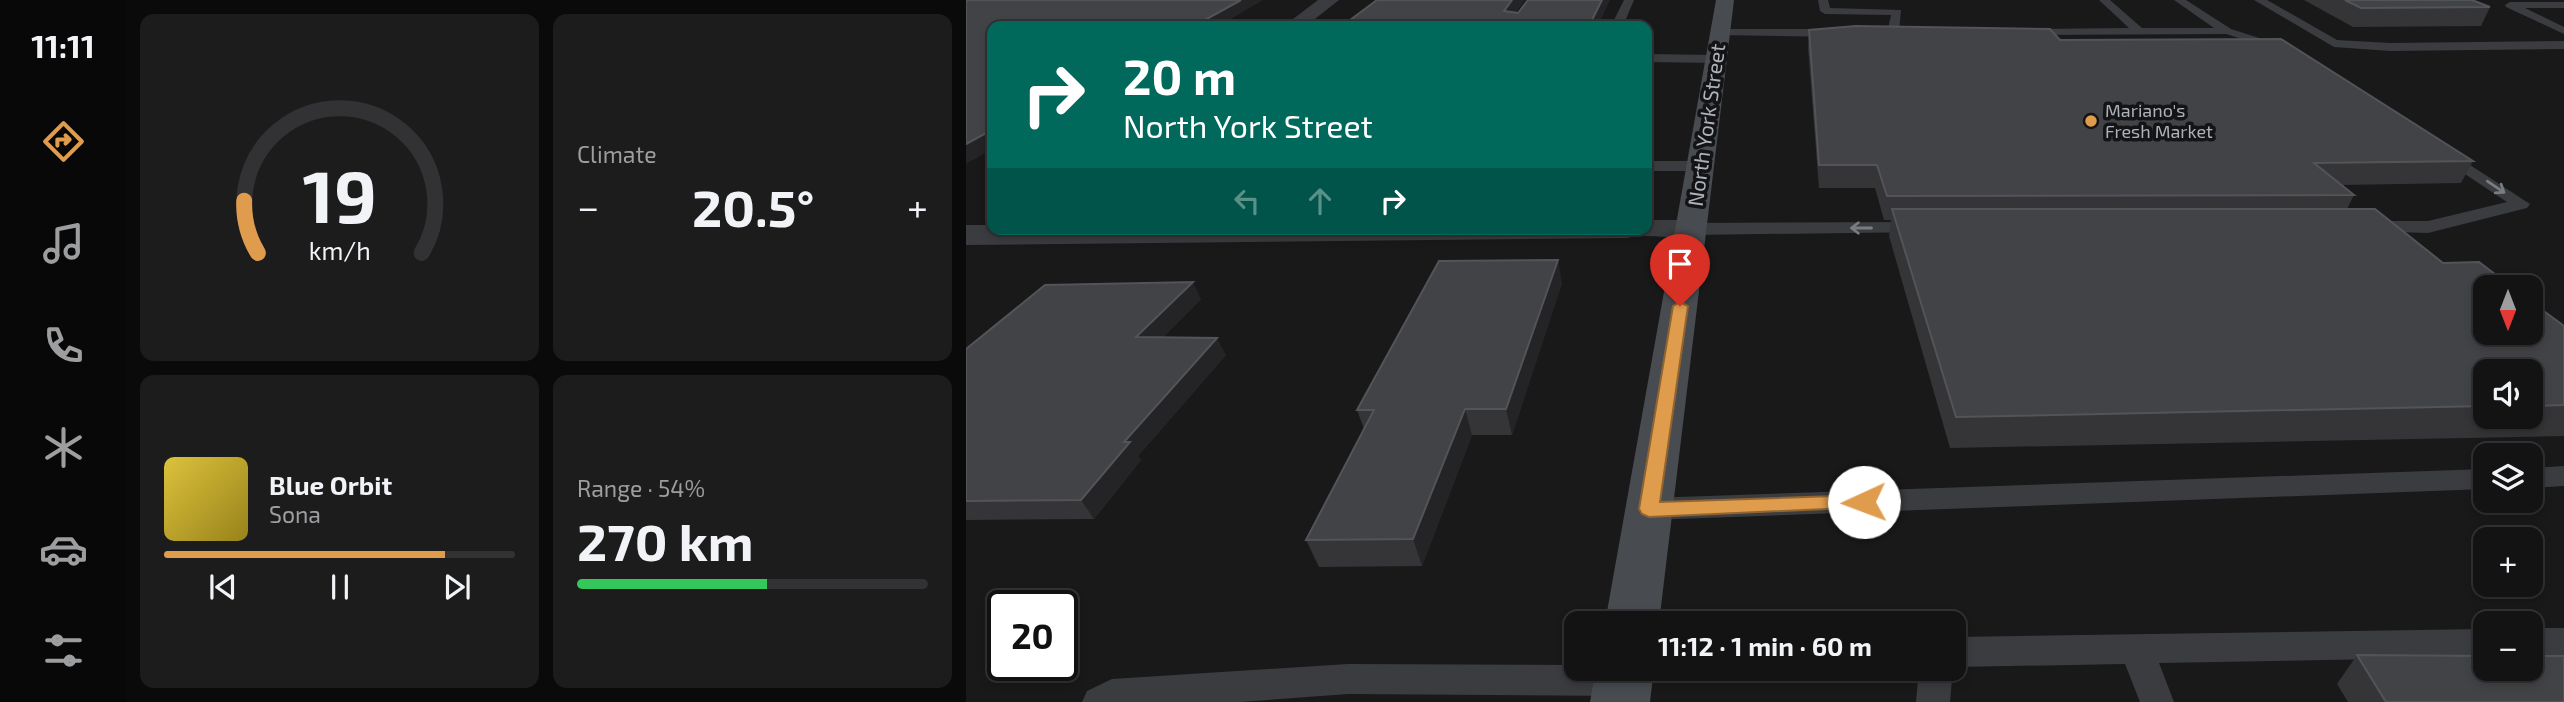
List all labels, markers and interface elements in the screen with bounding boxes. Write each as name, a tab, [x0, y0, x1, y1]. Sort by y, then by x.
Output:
text: 11:11	[31, 26, 95, 64]
street label: North York Street	[1682, 42, 1729, 208]
text: 20 m	[1123, 46, 1236, 105]
icon: right	[1008, 49, 1099, 140]
place label: Mariano's Fresh Market	[2105, 99, 2213, 142]
text: North York Street	[1123, 106, 1373, 144]
marker: Mariano's Fresh Market	[2083, 113, 2099, 129]
icon: directions	[39, 117, 88, 166]
text: Climate	[577, 140, 657, 168]
text: 19	[302, 151, 377, 239]
text: 20.5°	[692, 175, 814, 237]
one-way arrow	[2486, 180, 2505, 194]
icon: left	[1228, 182, 1266, 220]
icon: ahead	[1301, 182, 1339, 220]
icon: right	[1374, 182, 1412, 220]
text: −	[577, 183, 599, 229]
text: +	[907, 183, 928, 229]
icon: music	[39, 219, 88, 268]
one-way arrow	[1849, 221, 1872, 235]
pin	[1650, 234, 1710, 306]
text: km/h	[308, 235, 371, 265]
icon: arrive	[1661, 245, 1699, 283]
north arrow	[2473, 275, 2543, 345]
map controls	[2473, 275, 2543, 681]
icon: phone	[39, 321, 88, 370]
button: sound	[2473, 359, 2543, 429]
icon: climate	[39, 423, 88, 472]
button: layers	[2473, 443, 2543, 513]
position arrow	[1827, 465, 1901, 539]
text: Blue Orbit	[269, 469, 392, 500]
text: Range · 54%	[577, 474, 705, 502]
text: Sona	[269, 500, 321, 528]
text: 270 km	[577, 509, 754, 571]
icon: car	[39, 525, 88, 574]
button: +	[2473, 527, 2543, 597]
icon: previous	[204, 568, 242, 606]
icon: pause	[321, 568, 359, 606]
icon: next	[438, 568, 476, 606]
speed limit sign: 20	[987, 590, 1078, 681]
button: −	[2473, 611, 2543, 681]
icon: filters	[39, 626, 88, 675]
text: 11:12 · 1 min · 60 m	[1658, 630, 1872, 661]

